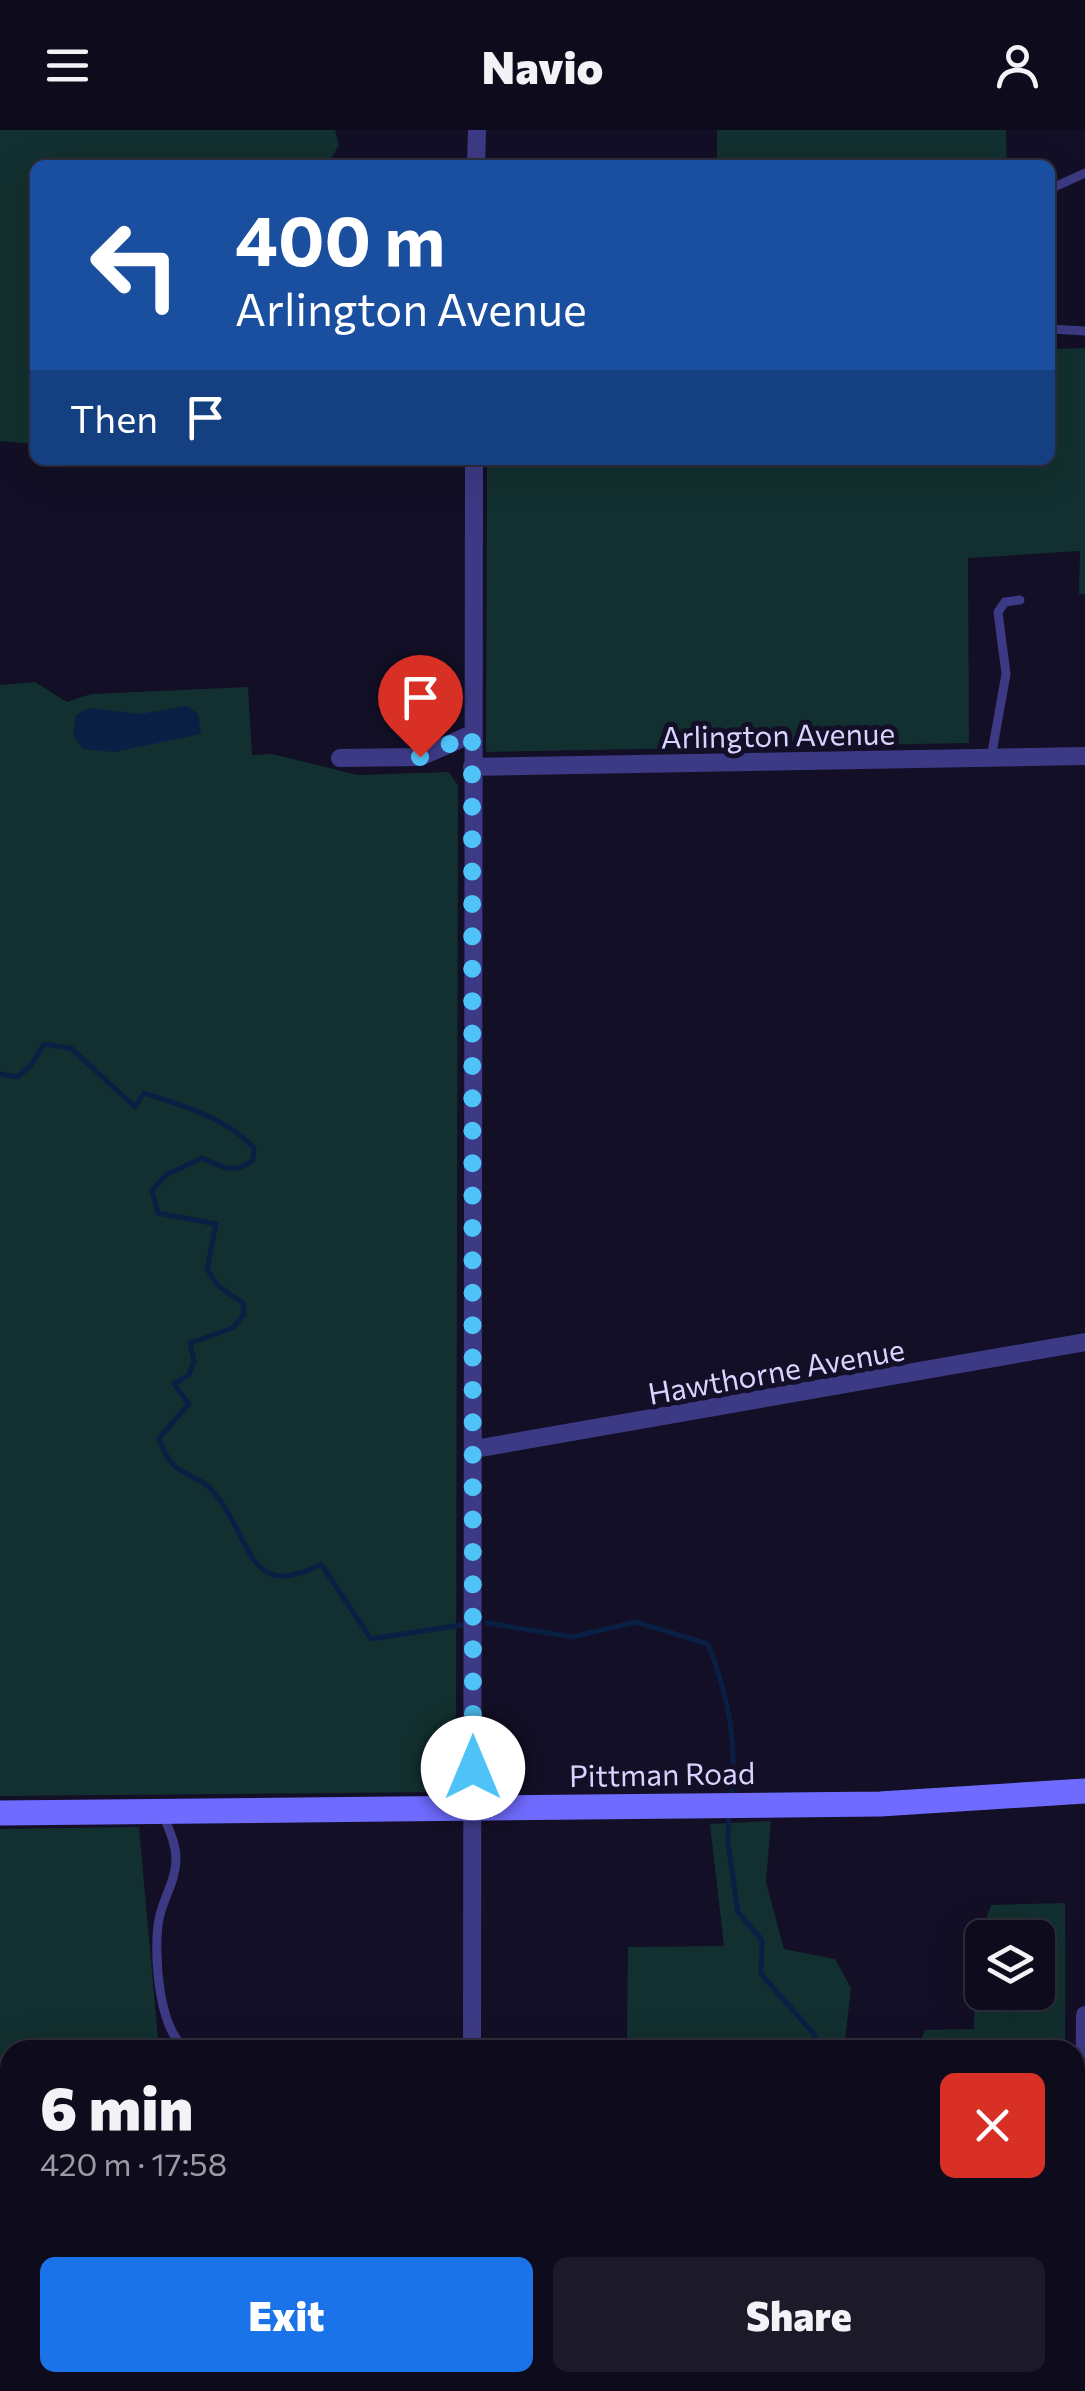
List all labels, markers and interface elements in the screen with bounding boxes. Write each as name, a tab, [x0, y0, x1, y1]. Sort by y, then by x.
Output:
icon: menu	[40, 38, 95, 93]
text: Navio	[482, 38, 603, 93]
icon: person	[990, 38, 1045, 93]
text: 400 m	[235, 195, 445, 280]
icon: left	[70, 200, 200, 330]
text: Arlington Avenue	[235, 280, 587, 335]
icon: arrive	[178, 390, 233, 445]
text: Then	[70, 394, 158, 441]
pin	[378, 655, 463, 758]
icon: arrive	[393, 670, 448, 725]
street label: Arlington Avenue	[660, 713, 896, 755]
street label: Hawthorne Avenue	[645, 1329, 907, 1411]
position arrow	[421, 1716, 525, 1820]
street label: Pittman Road	[569, 1753, 755, 1793]
map controls	[965, 1920, 1055, 2010]
button: layers	[965, 1920, 1055, 2010]
text: 6 min	[40, 2069, 193, 2142]
button: close	[940, 2073, 1045, 2178]
text: 420 m · 17:58	[40, 2143, 227, 2183]
button: Exit	[40, 2257, 533, 2372]
button: Share	[553, 2257, 1045, 2372]

